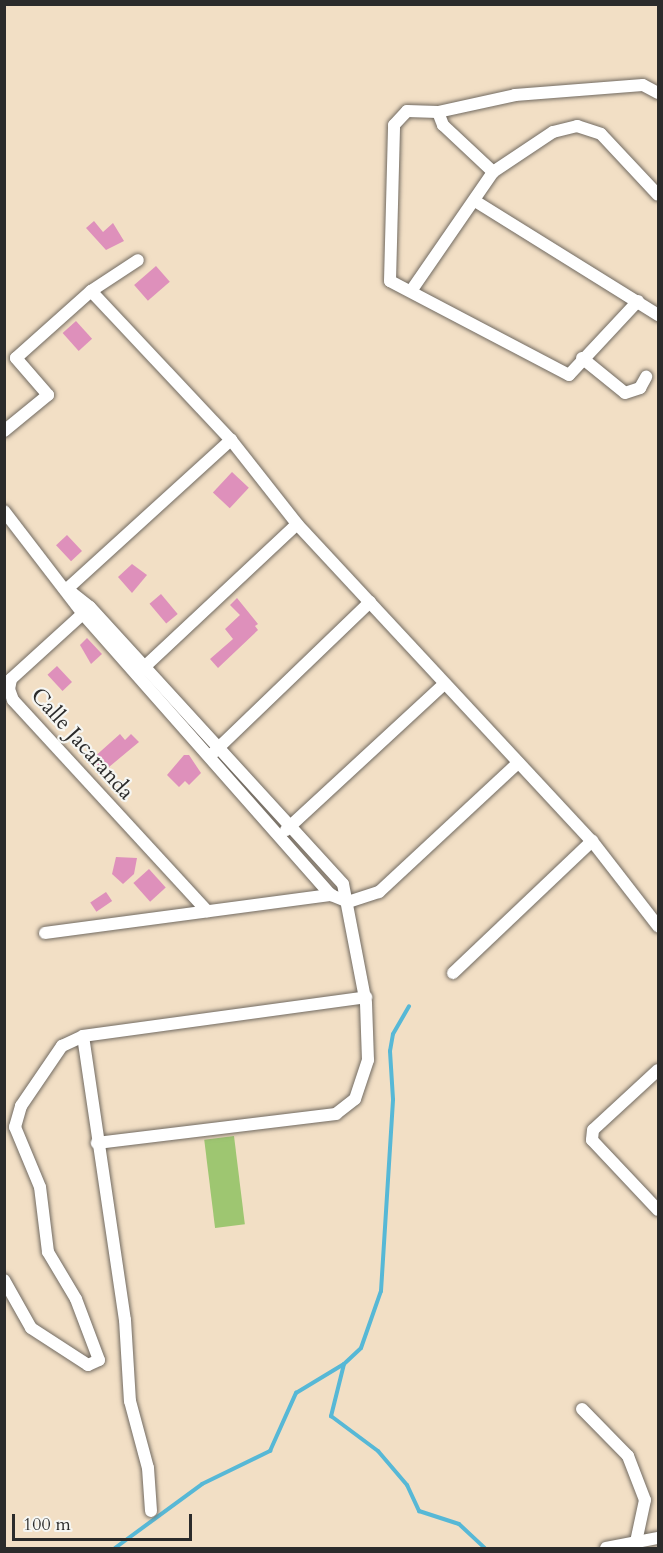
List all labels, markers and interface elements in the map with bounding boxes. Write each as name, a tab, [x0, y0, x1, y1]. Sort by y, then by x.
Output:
street label: Calle Jacaranda	[25, 683, 139, 805]
scale bar	[15, 1502, 195, 1540]
text: 100 m	[23, 1512, 71, 1537]

